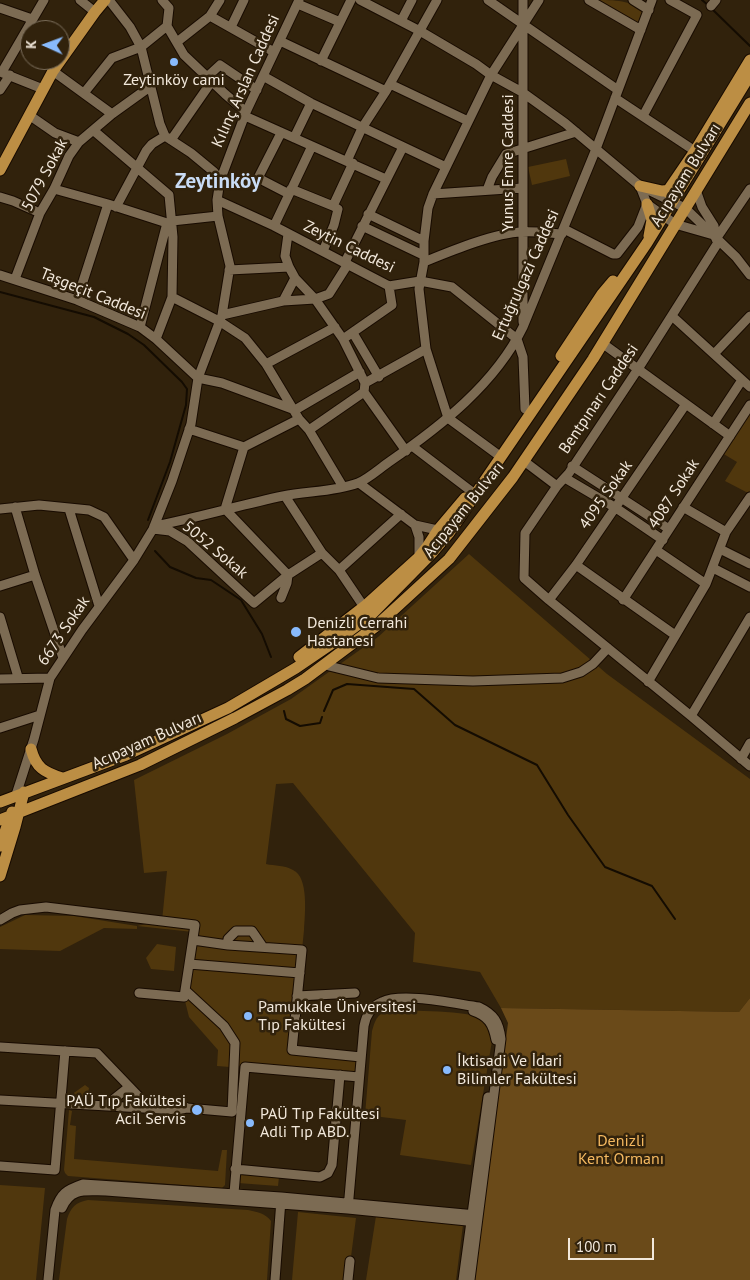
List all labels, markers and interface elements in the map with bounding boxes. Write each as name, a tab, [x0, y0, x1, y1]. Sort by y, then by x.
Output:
street label: Kılınç Arslan Caddesi	[208, 12, 284, 150]
north arrow	[20, 20, 70, 70]
text: K	[22, 40, 40, 49]
marker: Zeytinköy cami	[168, 56, 180, 68]
place label: Zeytinköy cami	[123, 70, 225, 90]
street label: Yunus Emre Caddesi	[498, 94, 518, 232]
street label: Acıpayam Bulvarı	[647, 120, 725, 230]
street label: 5079 Sokak	[18, 135, 72, 215]
district label: Zeytinköy	[175, 169, 261, 195]
street label: Ertuğrulgazi Caddesi	[488, 207, 564, 343]
street label: Zeytin Caddesi	[300, 217, 398, 277]
street label: Taşgeçit Caddesi	[37, 264, 149, 324]
street label: Bentpınarı Caddesi	[555, 340, 643, 458]
street label: 4087 Sokak	[644, 455, 704, 533]
street label: 4095 Sokak	[575, 457, 637, 533]
street label: Acıpayam Bulvarı	[419, 458, 509, 562]
street label: 5052 Sokak	[178, 517, 252, 583]
street label: 6673 Sokak	[34, 593, 94, 669]
place label: Denizli Cerrahi Hastanesi	[307, 613, 408, 651]
marker: Denizli Cerrahi Hastanesi	[289, 625, 303, 639]
street label: Acıpayam Bulvarı	[89, 708, 205, 774]
place label: Pamukkale Üniversitesi Tıp Fakültesi	[258, 997, 416, 1035]
marker: Pamukkale Üniversitesi Tıp Fakültesi	[242, 1010, 254, 1022]
place label: İktisadi Ve İdari Bilimler Fakültesi	[457, 1051, 577, 1089]
marker: İktisadi Ve İdari Bilimler Fakültesi	[441, 1064, 453, 1076]
place label: PAÜ Tıp Fakültesi Acil Servis	[66, 1091, 186, 1129]
marker: PAÜ Tıp Fakültesi Acil Servis	[190, 1103, 204, 1117]
place label: PAÜ Tıp Fakültesi Adli Tıp ABD.	[260, 1104, 380, 1142]
marker: PAÜ Tıp Fakültesi Adli Tıp ABD.	[244, 1117, 256, 1129]
park label: Denizli Kent Ormanı	[578, 1131, 664, 1169]
scale bar	[570, 1228, 656, 1260]
text: 100 m	[576, 1237, 617, 1256]

